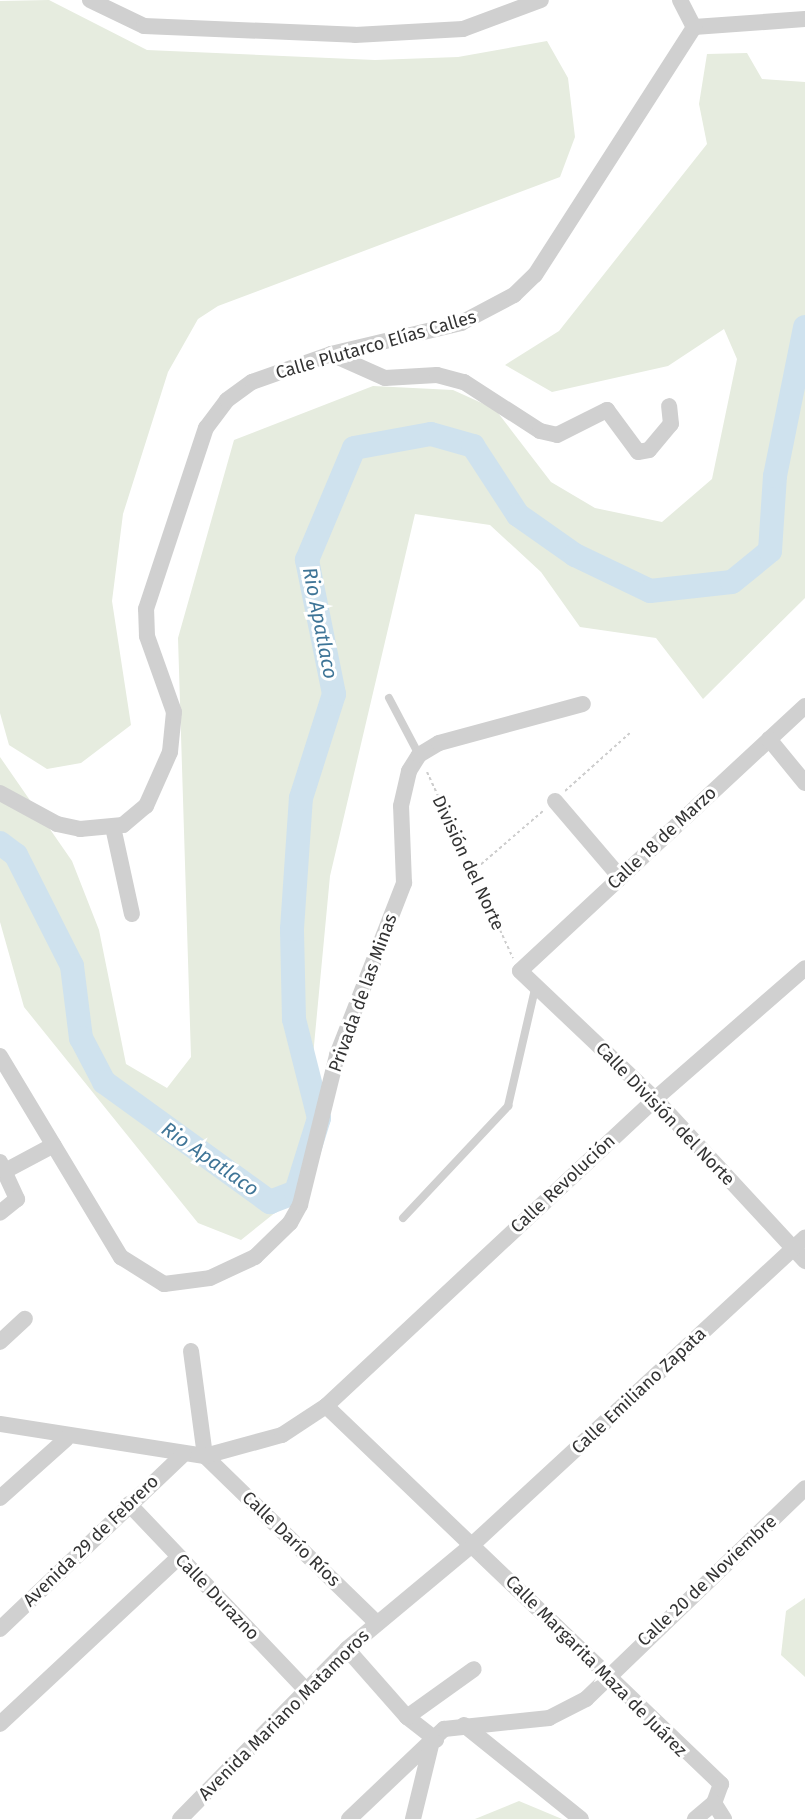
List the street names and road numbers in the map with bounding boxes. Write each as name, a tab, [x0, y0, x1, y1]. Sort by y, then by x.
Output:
street label: Calle Plutarco Elías Calles	[273, 306, 479, 384]
street label: Calle 18 de Marzo	[603, 782, 721, 894]
street label: División del Norte	[427, 792, 509, 934]
street label: Privada de las Minas	[324, 911, 402, 1075]
street label: Calle División del Norte	[591, 1038, 739, 1190]
street label: Calle Revolución	[506, 1130, 620, 1238]
street label: Calle Emiliano Zapata	[567, 1323, 711, 1459]
street label: Avenida 29 de Febrero	[19, 1471, 163, 1611]
street label: Calle Darío Ríos	[237, 1487, 345, 1591]
street label: Calle 20 de Noviembre	[633, 1511, 781, 1651]
street label: Calle Durazno	[170, 1549, 264, 1645]
street label: Calle Margarita Maza de Juárez	[501, 1571, 691, 1761]
street label: Avenida Mariano Matamoros	[194, 1625, 374, 1805]

